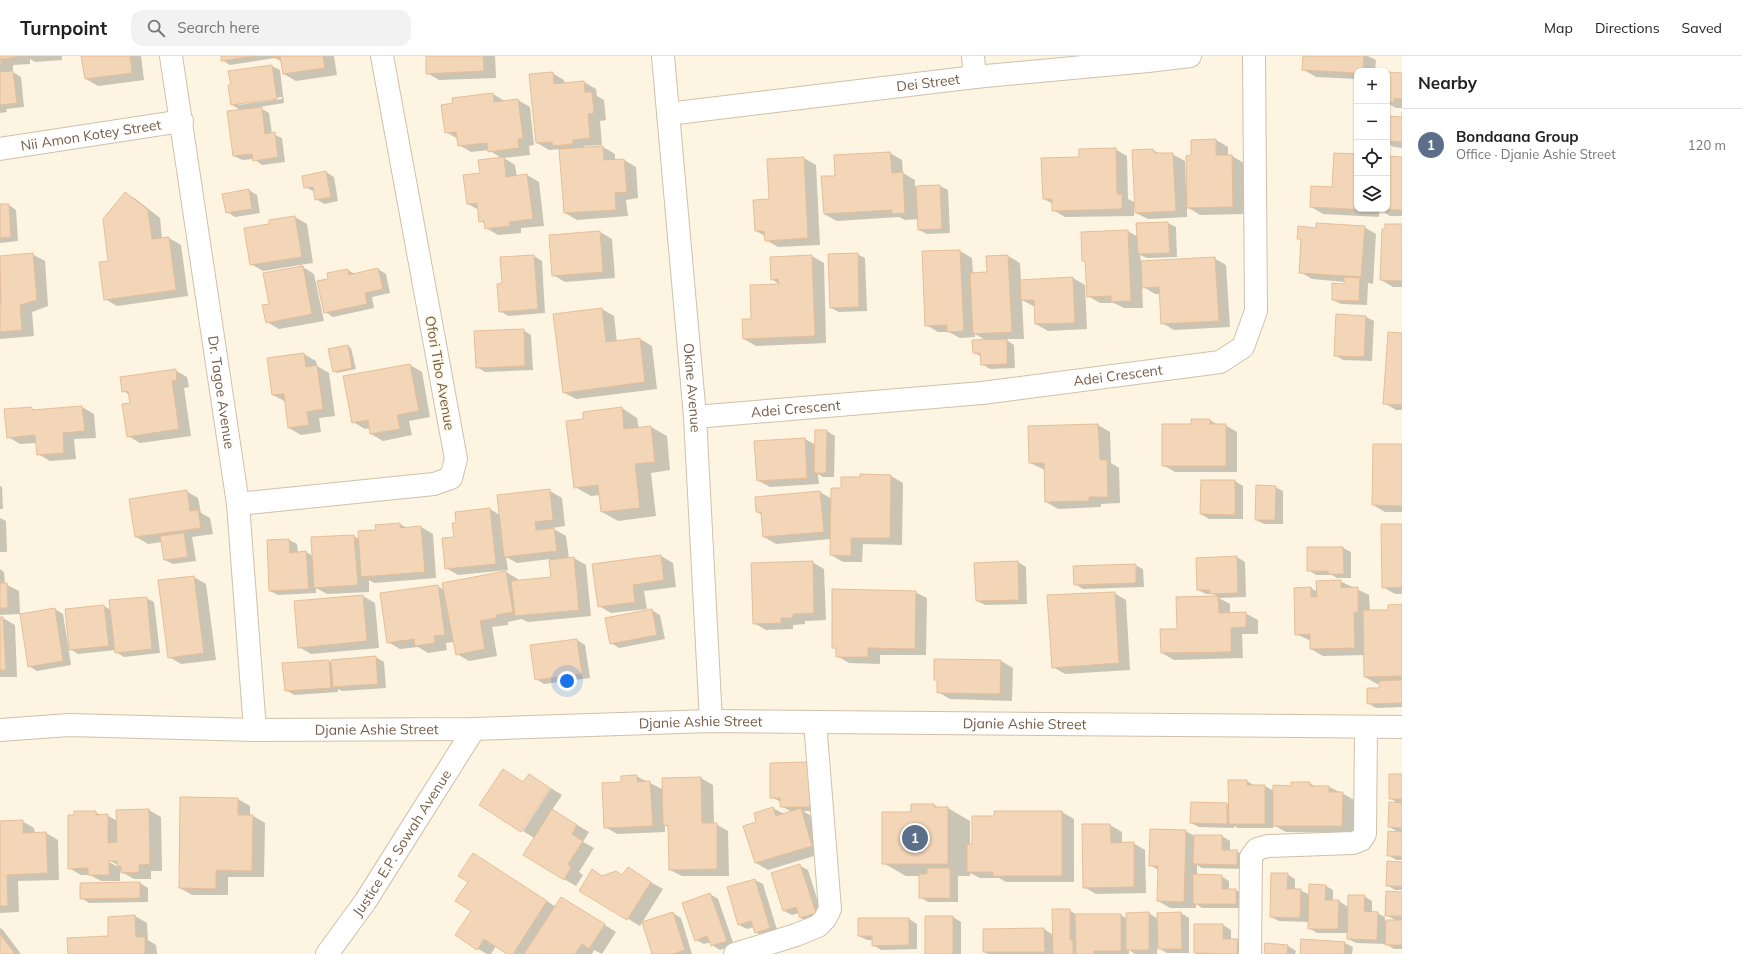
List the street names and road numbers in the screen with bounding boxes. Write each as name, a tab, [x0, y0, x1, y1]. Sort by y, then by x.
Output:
street label: Dei Street	[895, 70, 961, 95]
street label: Nii Amon Kotey Street	[19, 115, 163, 155]
street label: Ofori Tibo Avenue	[421, 314, 459, 432]
street label: Dr. Tagoe Avenue	[204, 334, 239, 450]
street label: Okine Avenue	[679, 342, 705, 433]
street label: Adei Crescent	[1072, 361, 1164, 390]
street label: Adei Crescent	[750, 396, 841, 421]
street label: Djanie Ashie Street	[638, 712, 763, 732]
street label: Djanie Ashie Street	[963, 714, 1087, 733]
street label: Djanie Ashie Street	[315, 720, 439, 739]
street label: Justice E.P. Sowah Avenue	[348, 766, 455, 920]

